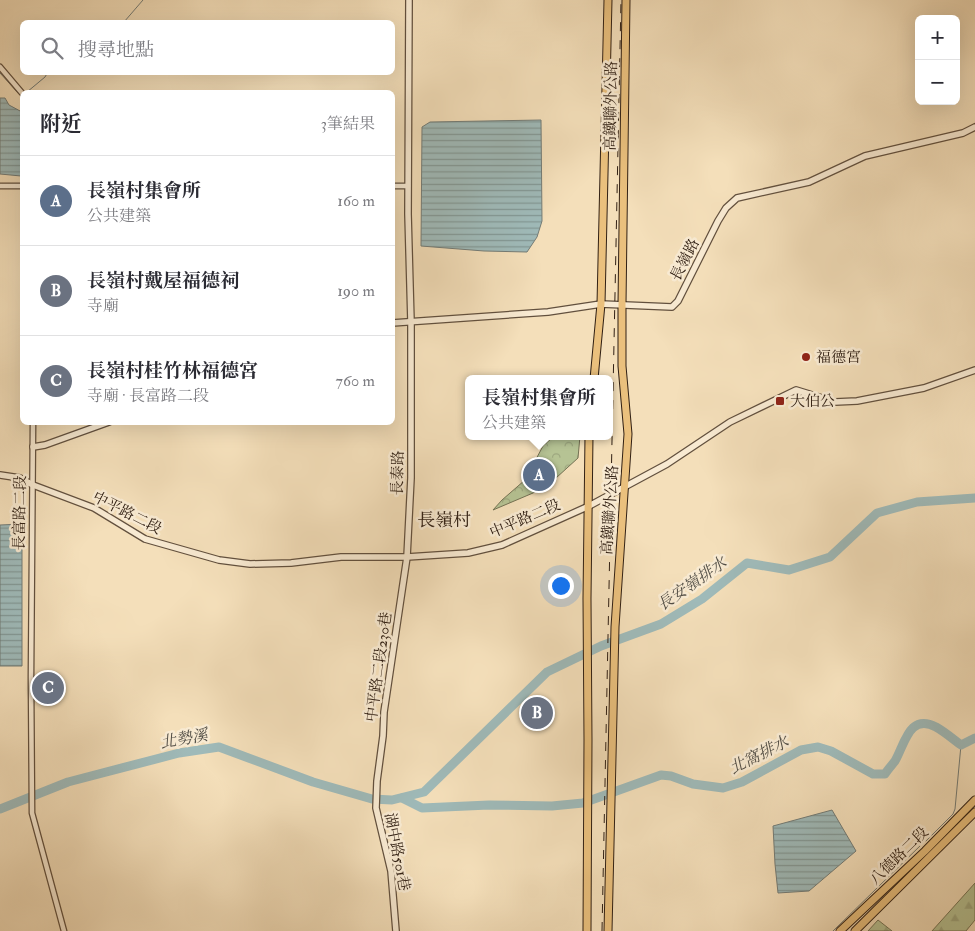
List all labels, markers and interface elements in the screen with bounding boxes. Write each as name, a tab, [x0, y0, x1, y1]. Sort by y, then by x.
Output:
map controls	[915, 15, 960, 105]
button: +	[915, 15, 960, 60]
search box	[20, 20, 395, 75]
icon: search	[38, 34, 66, 62]
text: 搜尋地點	[78, 38, 154, 62]
button: −	[915, 60, 960, 105]
street label: 高鐵聯外公路	[601, 61, 621, 151]
text: 附近	[40, 111, 82, 138]
text: 3筆結果	[321, 114, 375, 134]
text: 長嶺村集會所	[87, 179, 201, 203]
text: A	[51, 191, 61, 211]
text: 160 m	[337, 191, 375, 211]
text: 公共建築	[87, 206, 151, 226]
street label: 長嶺路	[666, 236, 704, 284]
text: 長嶺村戴屋福德祠	[87, 269, 239, 293]
text: B	[51, 281, 61, 301]
text: 190 m	[337, 281, 375, 301]
text: 寺廟	[87, 296, 119, 316]
place label: 福德宮	[816, 348, 861, 367]
marker: 福德宮	[800, 351, 812, 363]
text: 長嶺村桂竹林福德宮	[87, 359, 258, 383]
text: C	[50, 371, 62, 391]
text: 760 m	[336, 371, 375, 391]
popup	[465, 375, 613, 440]
text: 寺廟 · 長富路二段	[87, 386, 209, 406]
text: 長嶺村集會所	[482, 386, 596, 410]
place label: 大伯公	[790, 392, 835, 411]
marker: 大伯公	[774, 395, 786, 407]
text: 公共建築	[482, 413, 546, 433]
street label: 長泰路	[388, 450, 408, 496]
pin: A	[523, 456, 555, 494]
street label: 高鐵聯外公路	[597, 464, 623, 556]
street label: 長富路二段	[10, 475, 30, 551]
street label: 中平路二段	[89, 488, 165, 538]
street label: 中平路二段	[487, 496, 563, 542]
district label: 長嶺村	[417, 509, 471, 532]
water label: 長安嶺排水	[653, 552, 732, 615]
your location	[548, 573, 574, 599]
street label: 中平路二段230巷	[362, 611, 396, 723]
pin: C	[32, 669, 64, 707]
pin: B	[521, 694, 553, 732]
water label: 北勢溪	[159, 725, 211, 753]
water label: 北窩排水	[726, 731, 794, 778]
street label: 湖中路501巷	[380, 811, 414, 893]
street label: 八德路二段	[865, 823, 933, 889]

